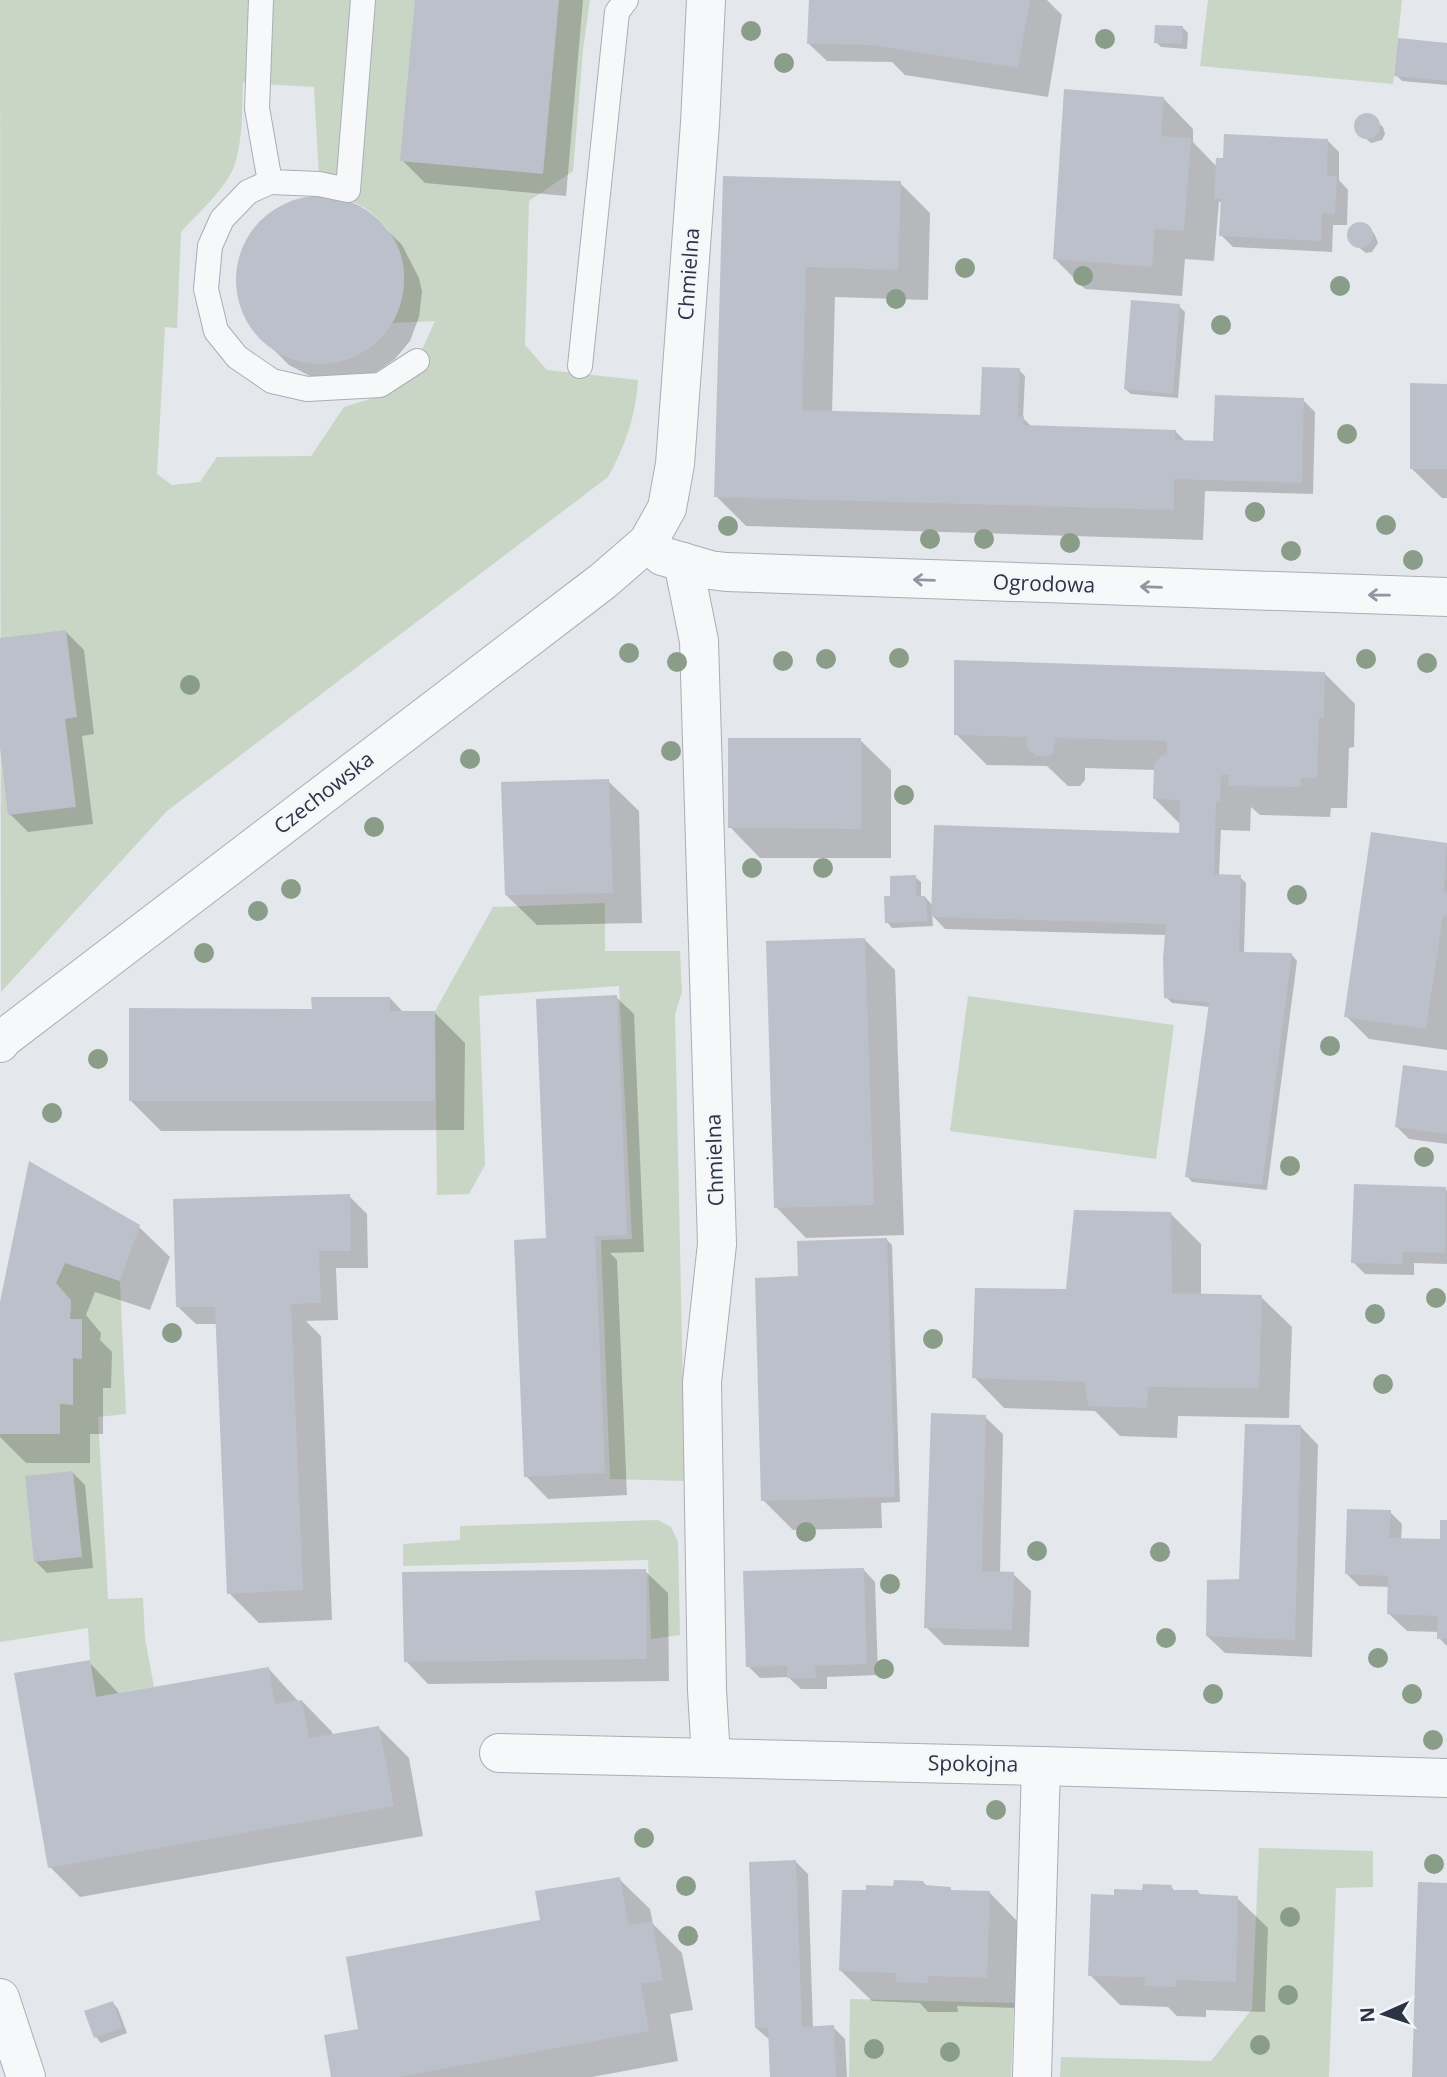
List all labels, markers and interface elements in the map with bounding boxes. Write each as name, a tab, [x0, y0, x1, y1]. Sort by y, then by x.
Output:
street label: Chmielna	[671, 227, 705, 321]
street label: Ogrodowa	[992, 567, 1096, 599]
one-way arrow	[913, 573, 936, 586]
one-way arrow	[1140, 581, 1163, 594]
one-way arrow	[1368, 589, 1391, 602]
street label: Czechowska	[268, 744, 379, 840]
street label: Chmielna	[698, 1113, 730, 1207]
street label: Spokojna	[928, 1748, 1019, 1778]
north arrow	[1349, 1979, 1419, 2049]
text: N	[1354, 2006, 1380, 2023]

